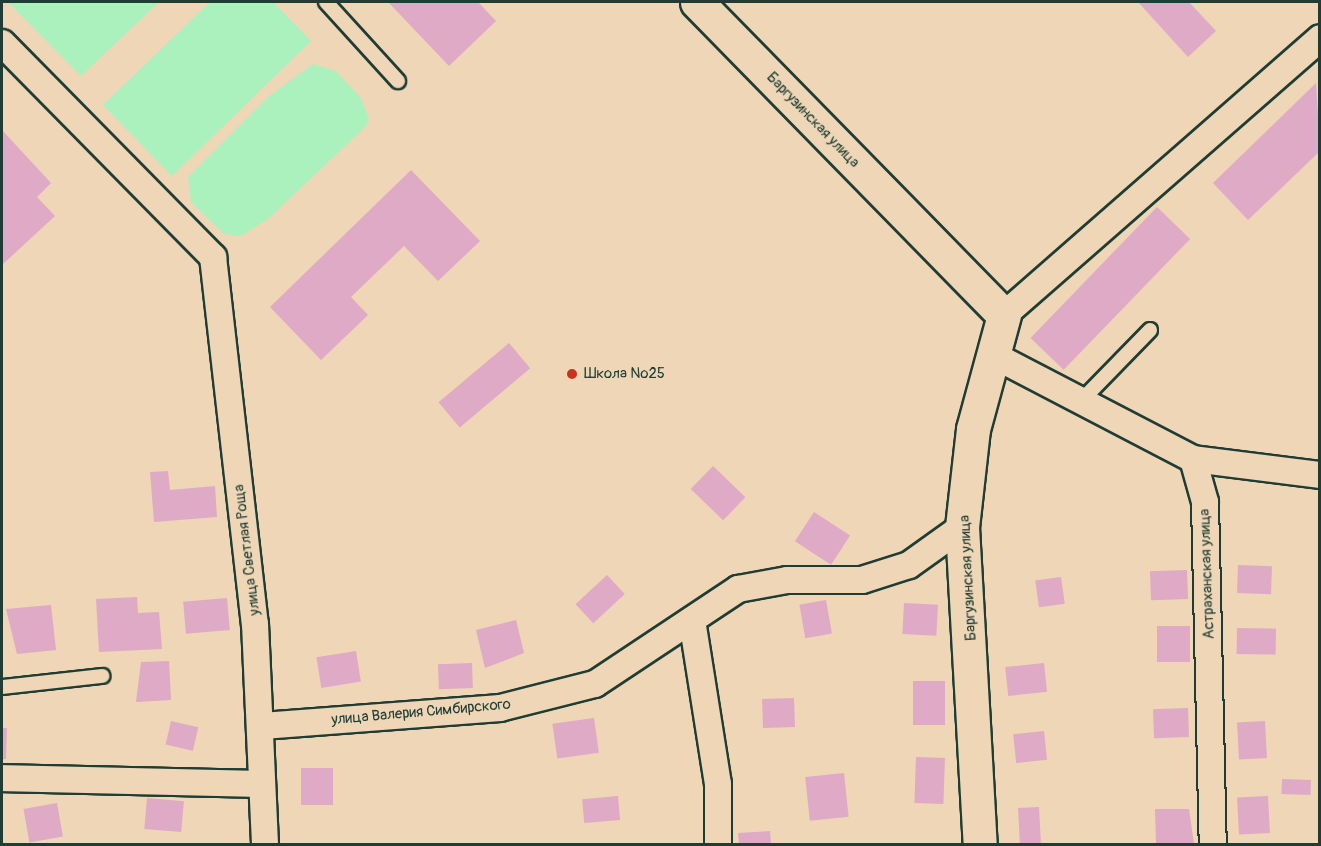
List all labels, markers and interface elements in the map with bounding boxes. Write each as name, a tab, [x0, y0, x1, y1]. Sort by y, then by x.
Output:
street label: Баргузинская улица	[763, 68, 863, 172]
place label: Школа №25	[584, 365, 665, 383]
marker: Школа №25	[565, 367, 579, 381]
street label: улица Светлая Роща	[230, 483, 264, 617]
street label: Астраханская улица	[1196, 508, 1218, 640]
street label: Баргузинская улица	[956, 515, 980, 641]
street label: улица Валерия Симбирского	[330, 695, 512, 729]

